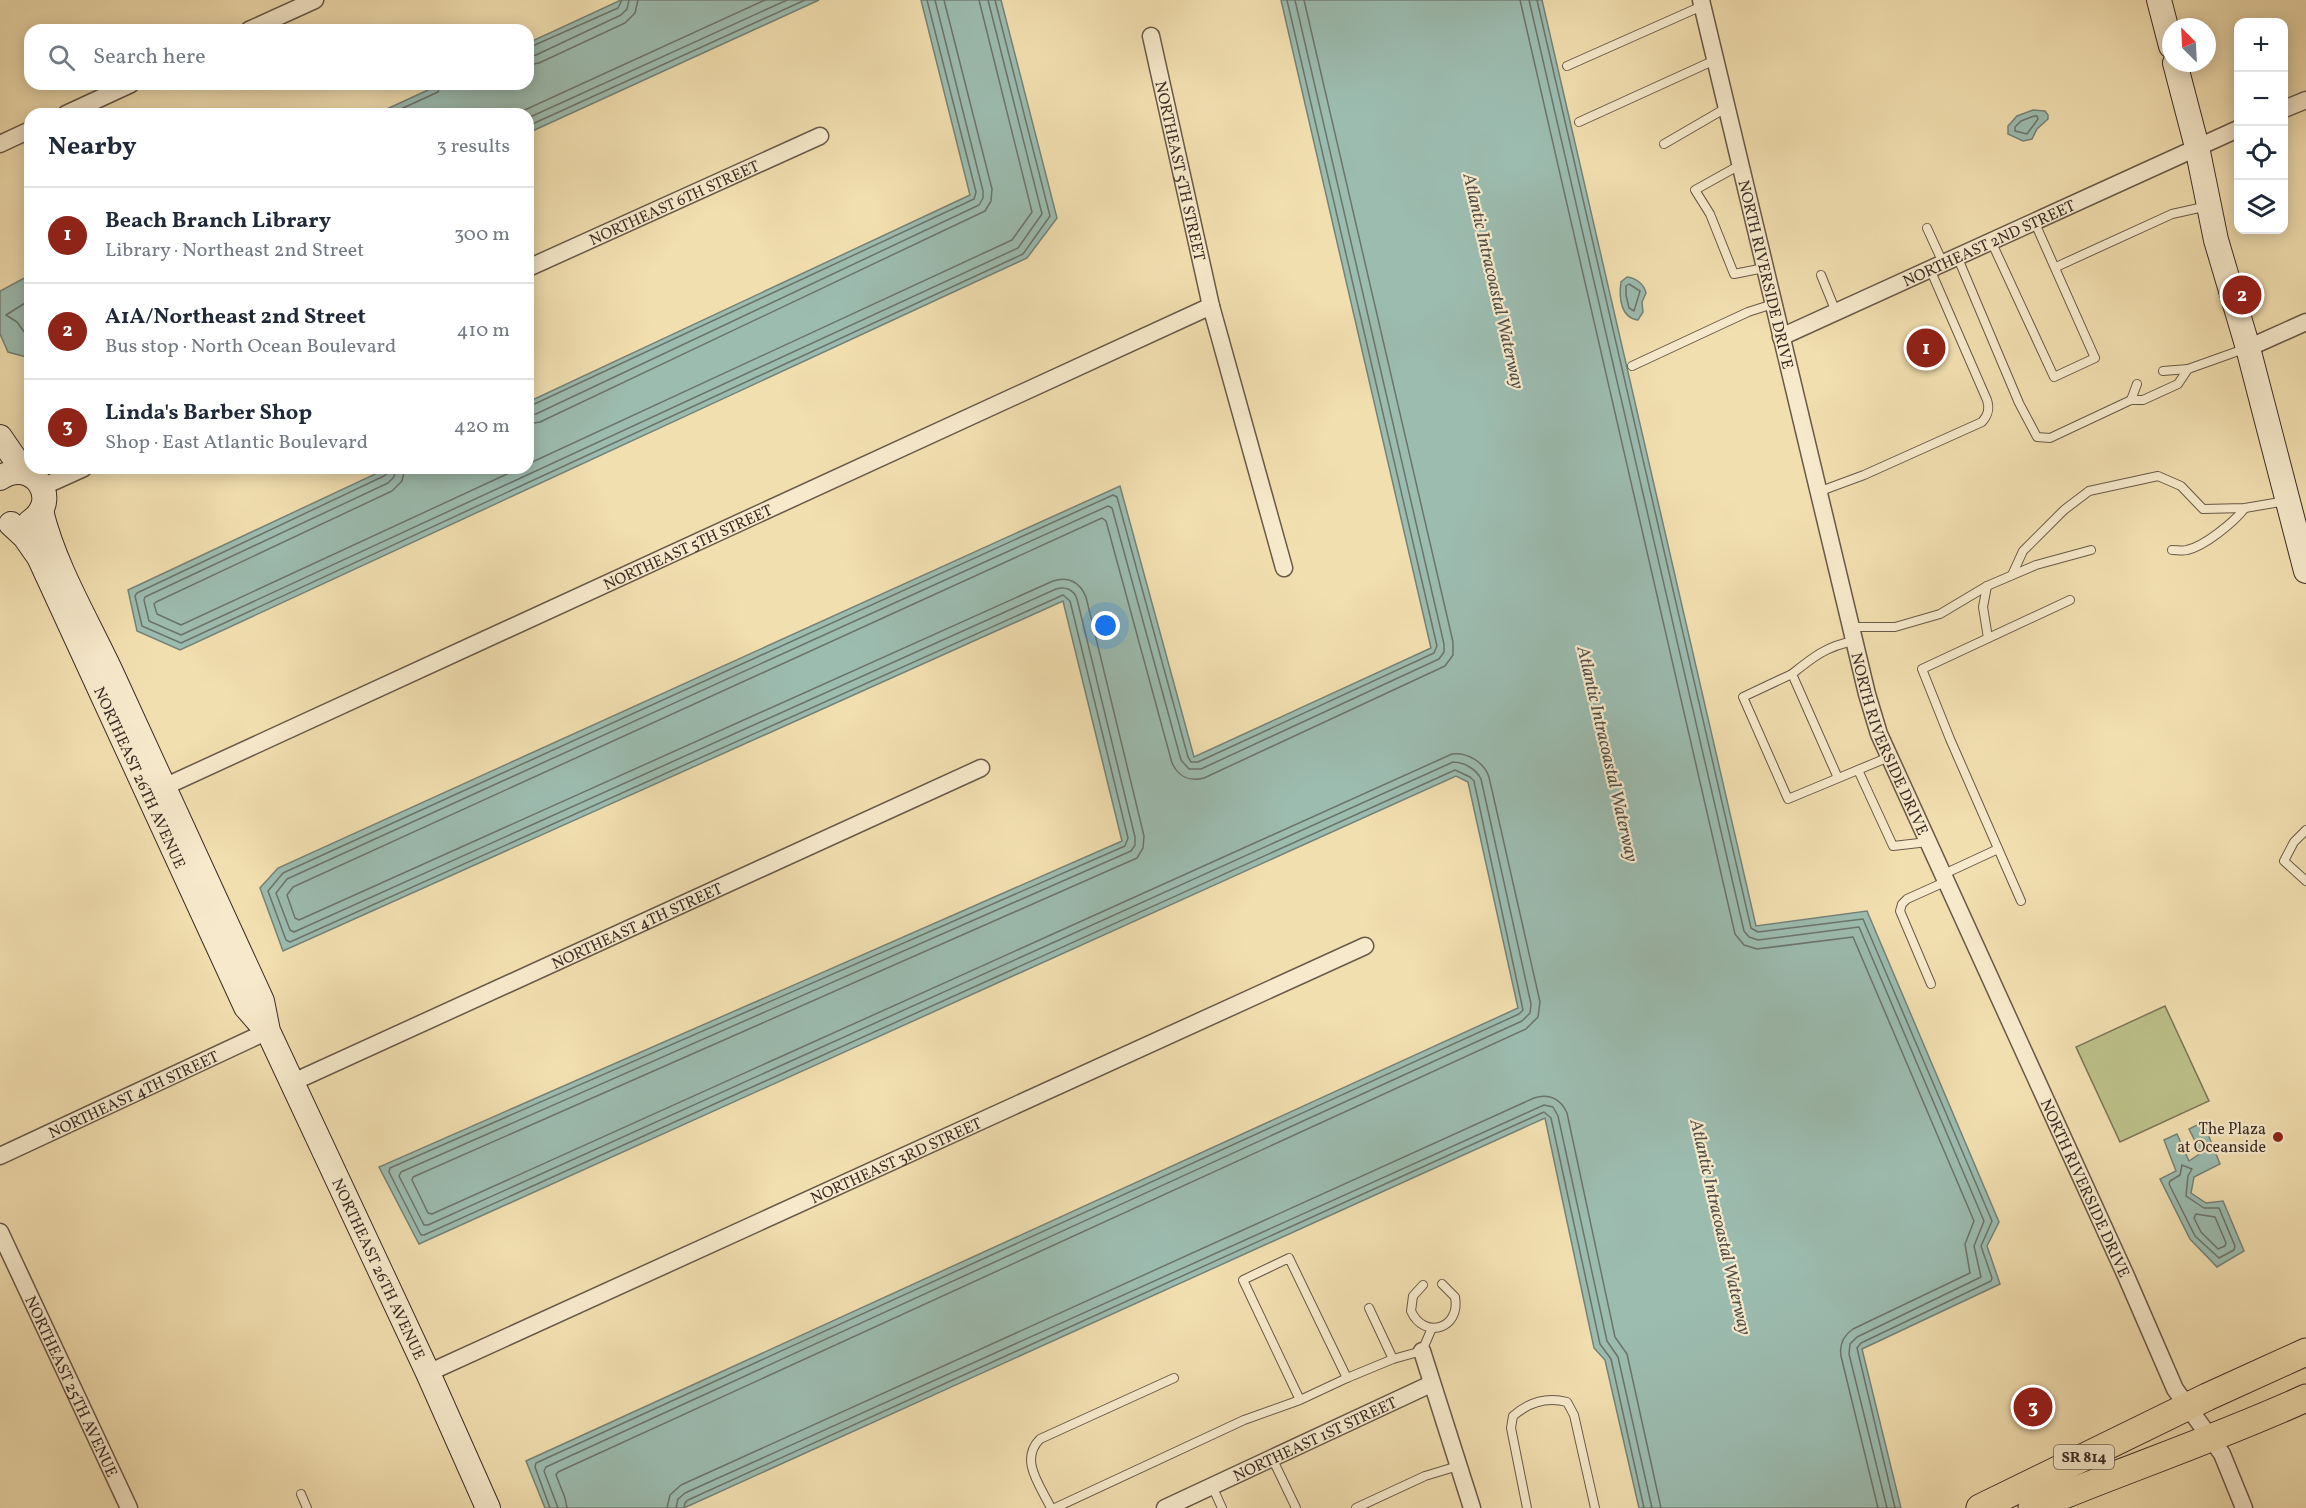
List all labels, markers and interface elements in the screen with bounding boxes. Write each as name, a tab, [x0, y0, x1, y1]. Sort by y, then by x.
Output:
north arrow	[2162, 18, 2216, 72]
map controls	[2234, 18, 2288, 234]
button: +	[2234, 18, 2288, 72]
search box	[24, 24, 534, 90]
icon: search	[45, 41, 78, 74]
text: Search here	[93, 42, 206, 73]
button: −	[2234, 72, 2288, 126]
street label: NORTHEAST 5TH STREET	[1148, 79, 1210, 263]
button: locate	[2234, 126, 2288, 180]
text: Nearby	[48, 129, 137, 165]
text: 3 results	[436, 133, 510, 161]
street label: NORTHEAST 6TH STREET	[586, 156, 763, 252]
water label: Atlantic Intracoastal Waterway	[1455, 170, 1530, 392]
street label: NORTH RIVERSIDE DRIVE	[1731, 178, 1798, 372]
button: layers	[2234, 180, 2288, 234]
street label: NORTHEAST 2ND STREET	[1900, 196, 2079, 293]
text: Beach Branch Library	[105, 206, 331, 237]
text: 1	[63, 221, 72, 249]
text: 300 m	[454, 221, 510, 249]
text: Library · Northeast 2nd Street	[105, 237, 364, 265]
pin: 2	[2222, 272, 2262, 318]
text: A1A/Northeast 2nd Street	[105, 302, 366, 333]
text: 2	[62, 317, 73, 345]
text: 410 m	[457, 317, 510, 345]
pin: 1	[1906, 326, 1946, 370]
text: Bus stop · North Ocean Boulevard	[105, 333, 396, 361]
text: Linda's Barber Shop	[105, 398, 312, 429]
text: 3	[62, 413, 73, 441]
text: 420 m	[454, 413, 510, 441]
text: Shop · East Atlantic Boulevard	[105, 429, 368, 457]
street label: NORTHEAST 5TH STREET	[600, 500, 776, 597]
your location	[1091, 611, 1120, 640]
water label: Atlantic Intracoastal Waterway	[1569, 643, 1644, 865]
street label: NORTH RIVERSIDE DRIVE	[1844, 651, 1933, 839]
street label: NORTHEAST 26TH AVENUE	[87, 684, 190, 873]
street label: NORTHEAST 4TH STREET	[549, 878, 727, 976]
street label: NORTHEAST 4TH STREET	[45, 1046, 223, 1145]
street label: NORTH RIVERSIDE DRIVE	[2034, 1096, 2134, 1281]
street label: NORTHEAST 3RD STREET	[807, 1113, 986, 1210]
water label: Atlantic Intracoastal Waterway	[1682, 1116, 1757, 1338]
place label: The Plaza at Oceanside	[2177, 1119, 2266, 1159]
marker: The Plaza at Oceanside	[2271, 1130, 2285, 1144]
street label: NORTHEAST 26TH AVENUE	[325, 1175, 429, 1364]
street label: NORTHEAST 25TH AVENUE	[18, 1293, 122, 1481]
pin: 3	[2014, 1384, 2052, 1430]
street label: NORTHEAST 1ST STREET	[1230, 1392, 1401, 1488]
road number: SR 814	[2054, 1445, 2114, 1469]

